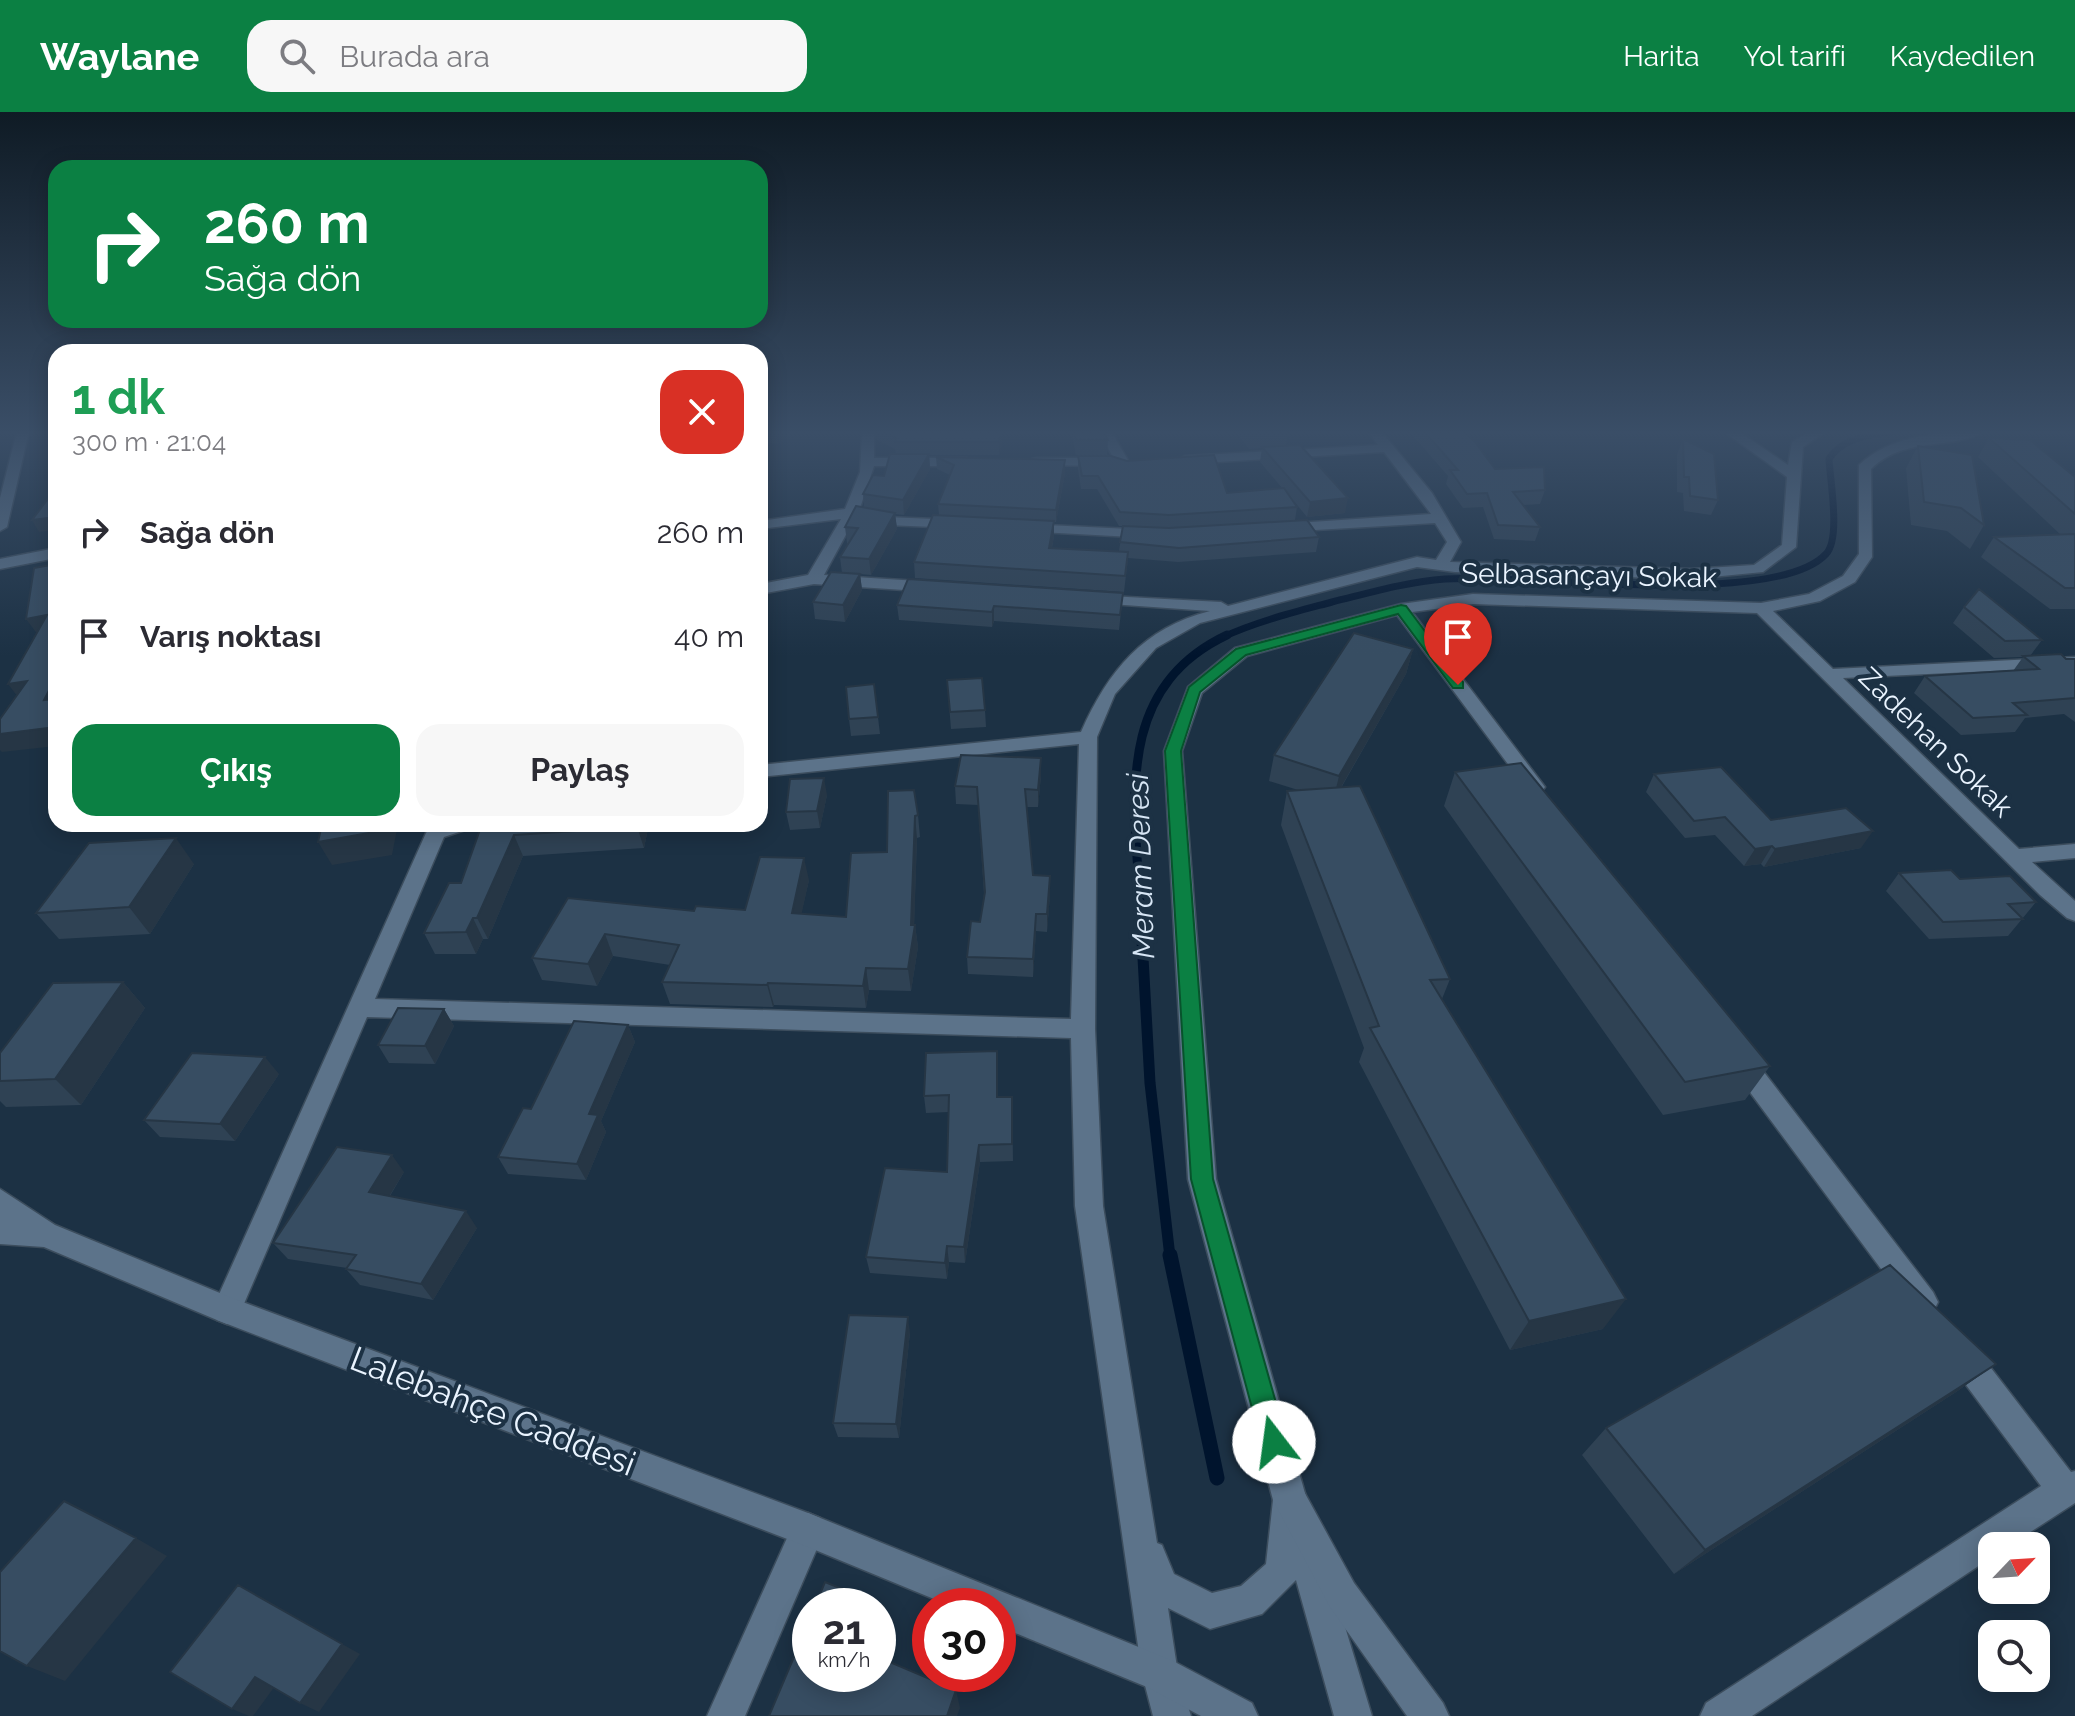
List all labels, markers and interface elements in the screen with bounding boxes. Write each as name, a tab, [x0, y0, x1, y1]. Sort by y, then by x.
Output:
search box	[247, 20, 807, 92]
text: Waylane	[40, 34, 199, 79]
icon: search	[275, 34, 319, 78]
text: Burada ara	[339, 39, 490, 74]
text: Harita	[1623, 40, 1700, 73]
text: Yol tarifi	[1744, 40, 1846, 73]
text: Kaydedilen	[1890, 40, 2035, 73]
text: 260 m	[204, 190, 370, 256]
icon: right	[72, 192, 176, 296]
text: Sağa dön	[204, 257, 361, 299]
text: 1 dk	[72, 369, 165, 425]
button: close	[660, 370, 744, 454]
text: 300 m · 21:04	[72, 427, 226, 457]
icon: right	[72, 510, 116, 554]
text: Sağa dön	[140, 515, 275, 550]
text: 260 m	[657, 515, 744, 550]
street label: Selbasançayı Sokak	[1461, 557, 1717, 594]
pin	[1424, 603, 1492, 685]
icon: arrive	[72, 614, 116, 658]
icon: arrive	[1436, 615, 1480, 659]
text: Varış noktası	[140, 619, 321, 654]
text: 40 m	[674, 619, 744, 654]
street label: Zadehan Sokak	[1852, 661, 2019, 824]
button: Çıkış	[72, 724, 400, 816]
button: Paylaş	[416, 724, 744, 816]
water label: Meram Deresi	[1120, 772, 1161, 959]
street label: Lalebahçe Caddesi	[345, 1338, 641, 1484]
position arrow	[1232, 1400, 1316, 1484]
north arrow	[1978, 1532, 2050, 1604]
map controls	[1978, 1532, 2050, 1692]
speed limit sign: 30	[912, 1588, 1016, 1692]
text: 21	[823, 1606, 865, 1653]
button: search	[1978, 1620, 2050, 1692]
text: km/h	[818, 1648, 870, 1672]

